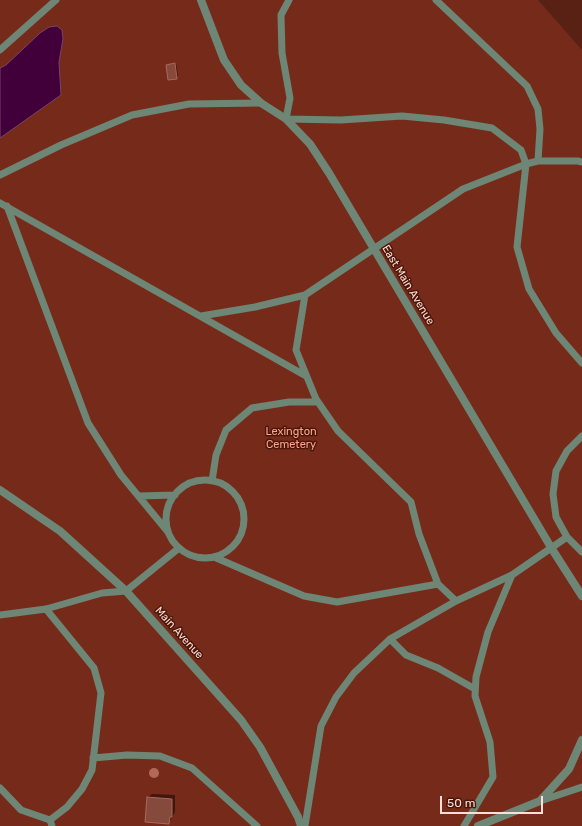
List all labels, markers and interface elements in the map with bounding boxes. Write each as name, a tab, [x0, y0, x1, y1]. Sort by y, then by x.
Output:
street label: East Main Avenue	[379, 243, 437, 327]
park label: Lexington Cemetery	[265, 425, 317, 451]
street label: Main Avenue	[152, 604, 206, 662]
scale bar	[442, 788, 545, 814]
text: 50 m	[447, 796, 475, 810]

